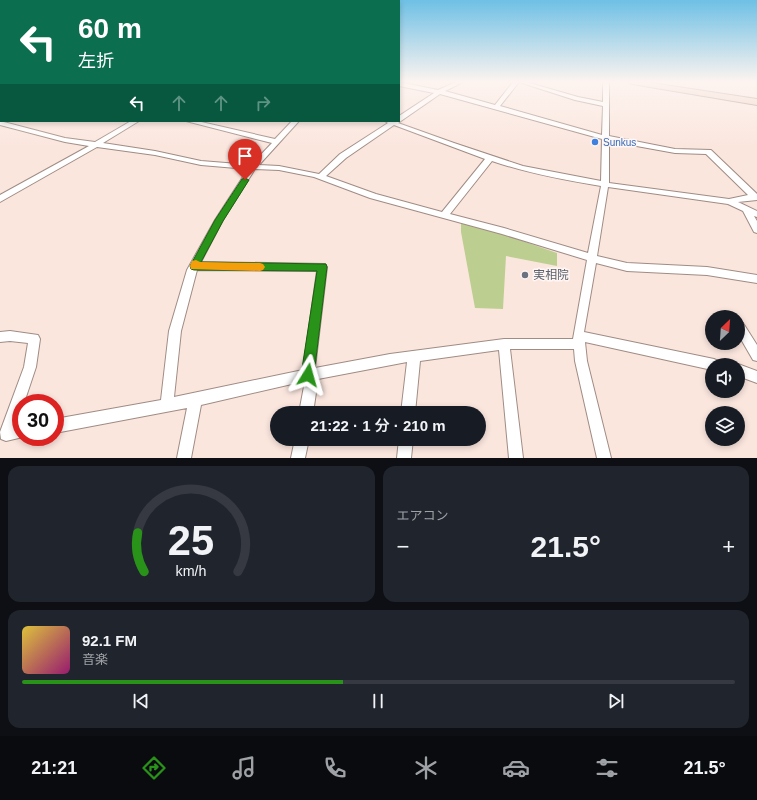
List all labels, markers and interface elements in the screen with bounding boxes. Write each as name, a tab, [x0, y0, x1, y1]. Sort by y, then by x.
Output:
text: 60 m	[78, 13, 142, 44]
icon: left	[12, 16, 64, 68]
text: 左折	[78, 51, 114, 71]
icon: left	[126, 92, 148, 114]
icon: ahead	[168, 92, 190, 114]
icon: ahead	[210, 92, 232, 114]
icon: right	[252, 92, 274, 114]
marker: Sunkus	[590, 137, 600, 147]
place label: Sunkus	[603, 137, 636, 148]
pin	[228, 139, 262, 180]
icon: arrive	[234, 145, 256, 167]
place label: 実相院	[533, 268, 569, 282]
marker: 実相院	[520, 270, 530, 280]
north arrow	[705, 310, 745, 350]
map controls	[705, 310, 745, 446]
position arrow	[287, 354, 329, 396]
button: sound	[705, 358, 745, 398]
speed limit sign: 30	[12, 394, 64, 446]
button: layers	[705, 406, 745, 446]
text: 21:22 · 1 分 · 210 m	[310, 417, 446, 434]
text: エアコン	[397, 508, 449, 523]
text: 25	[168, 517, 214, 564]
text: 21.5°	[531, 530, 601, 563]
text: −	[397, 534, 409, 559]
text: +	[722, 534, 735, 559]
text: km/h	[176, 563, 207, 579]
text: 92.1 FM	[82, 632, 137, 649]
text: 音楽	[82, 652, 108, 667]
icon: previous	[130, 690, 152, 712]
icon: pause	[367, 690, 389, 712]
icon: next	[605, 690, 627, 712]
icon: directions	[140, 754, 168, 782]
icon: music	[230, 754, 258, 782]
icon: phone	[321, 754, 349, 782]
icon: climate	[412, 754, 440, 782]
icon: car	[502, 754, 530, 782]
icon: filters	[593, 754, 621, 782]
text: 21:21	[31, 758, 77, 778]
text: 21.5°	[683, 758, 726, 778]

